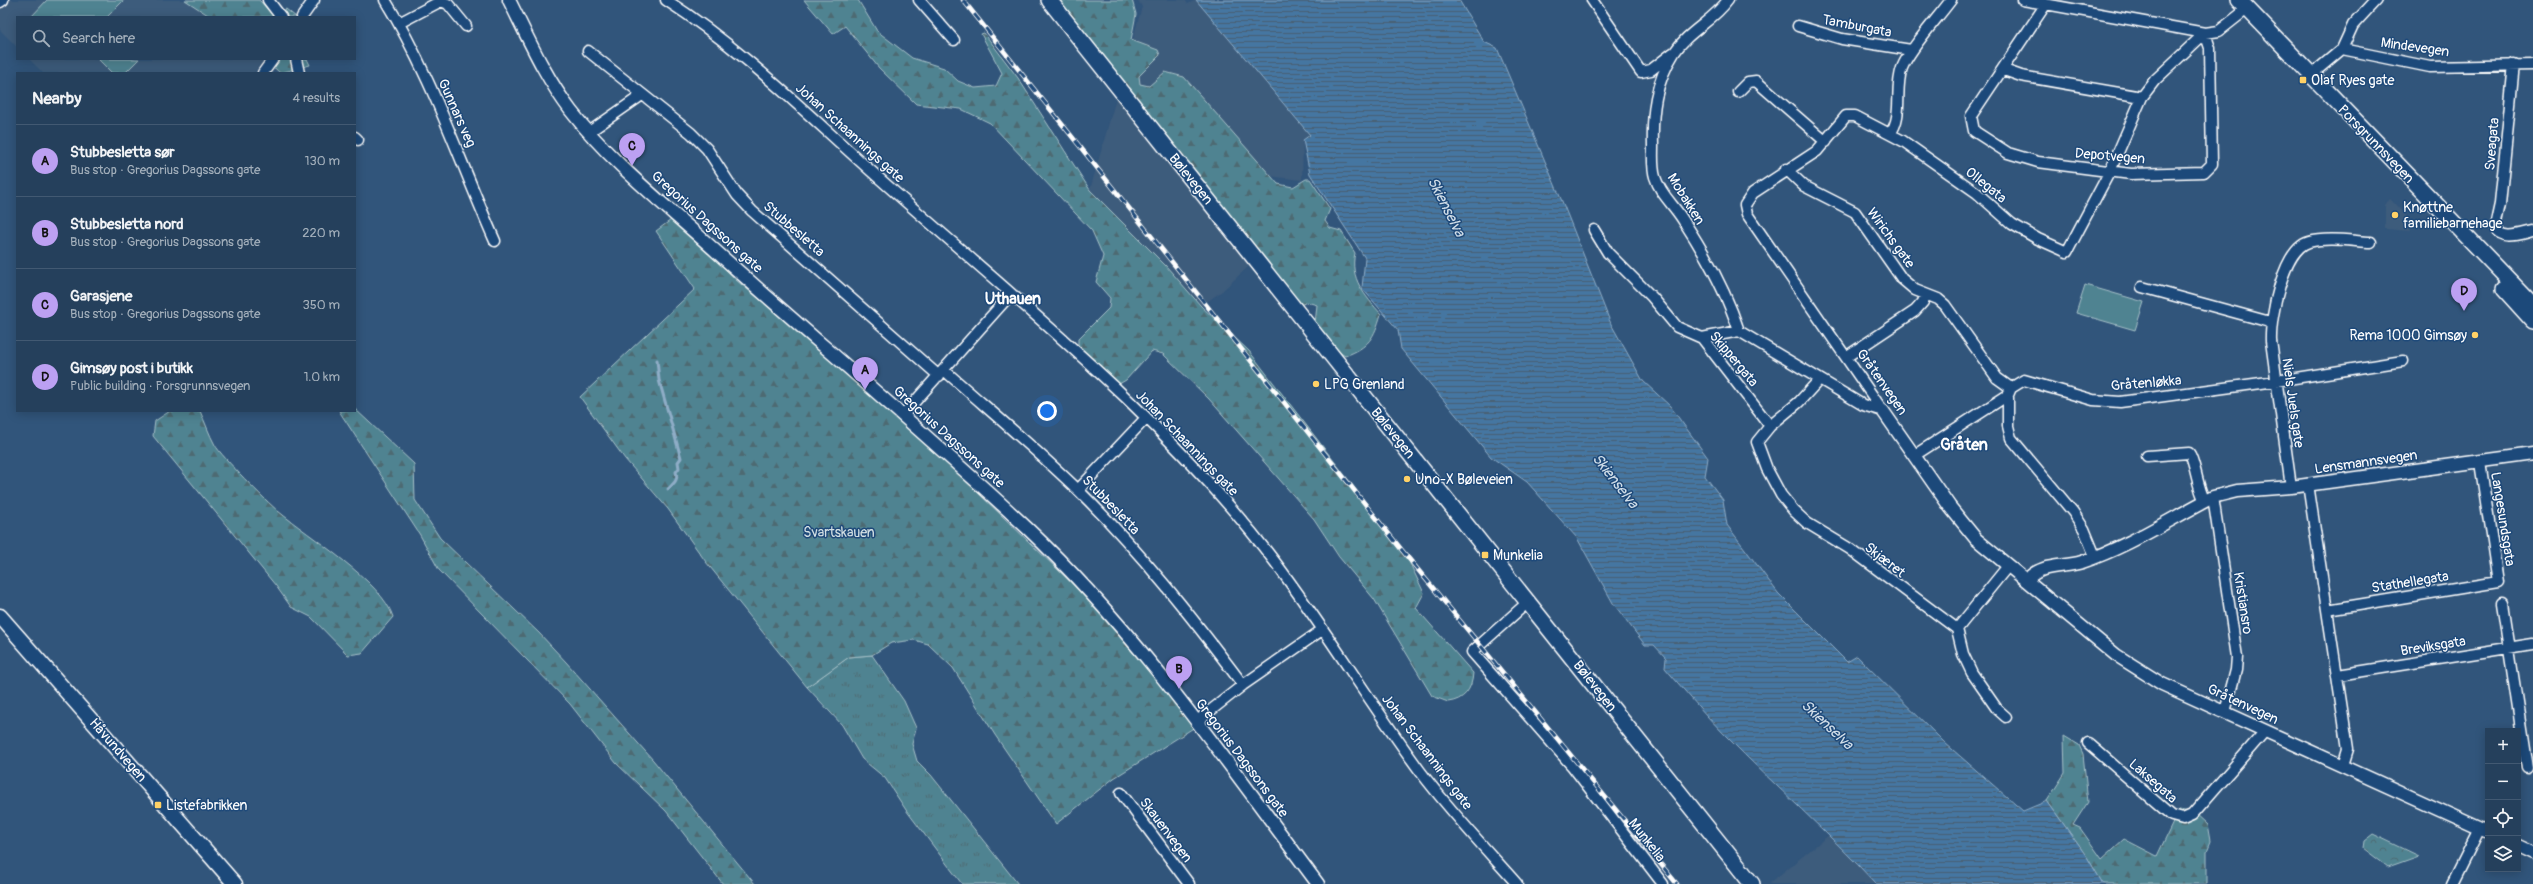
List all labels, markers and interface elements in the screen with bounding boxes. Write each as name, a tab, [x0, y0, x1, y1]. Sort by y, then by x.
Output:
street label: Tamburgata	[1821, 11, 1893, 41]
search box	[16, 16, 356, 60]
icon: search	[30, 27, 52, 49]
text: Search here	[62, 29, 135, 48]
street label: Mindevegen	[2380, 34, 2450, 60]
place label: Olaf Ryes gate	[2311, 72, 2394, 89]
marker: Olaf Ryes gate	[2298, 75, 2308, 85]
street label: Gunnars veg	[434, 76, 480, 150]
street label: Johan Schaannings gate	[792, 80, 908, 186]
text: Nearby	[32, 88, 81, 109]
text: 4 results	[293, 90, 340, 106]
street label: Porsgrunnsvegen	[2334, 101, 2418, 187]
street label: Sveagata	[2481, 117, 2503, 171]
pin: C	[619, 133, 645, 166]
text: Stubbesletta sør	[70, 143, 175, 162]
street label: Depotvegen	[2074, 144, 2146, 168]
street label: Bølevegen	[1165, 150, 1217, 208]
text: A	[41, 153, 49, 169]
text: 130 m	[304, 153, 340, 169]
text: Bus stop · Gregorius Dagssons gate	[70, 162, 261, 178]
street label: Ollegata	[1962, 163, 2010, 207]
street label: Gregorius Dagssons gate	[648, 167, 766, 277]
street label: Mobakken	[1664, 170, 1708, 228]
water label: Skienselva	[1423, 174, 1470, 241]
street label: Stubbesletta	[760, 198, 828, 260]
place label: Knøttne familiebarnehage	[2403, 199, 2503, 232]
street label: Wirichs gate	[1863, 204, 1919, 272]
marker: Knøttne familiebarnehage	[2390, 210, 2400, 220]
text: Stubbesletta nord	[70, 215, 184, 234]
text: B	[41, 225, 49, 241]
text: 220 m	[302, 225, 340, 241]
text: Bus stop · Gregorius Dagssons gate	[70, 234, 261, 250]
pin: D	[2451, 278, 2477, 311]
text: Garasjene	[70, 287, 132, 306]
district label: Uthauen	[985, 289, 1041, 309]
text: C	[41, 297, 49, 313]
text: 350 m	[302, 297, 340, 313]
text: Bus stop · Gregorius Dagssons gate	[70, 306, 261, 322]
place label: Rema 1000 Gimsøy	[2350, 327, 2467, 344]
street label: Skippergata	[1706, 328, 1762, 390]
marker: Rema 1000 Gimsøy	[2470, 330, 2480, 340]
street label: Gråtenvegen	[1853, 346, 1911, 418]
pin: A	[852, 357, 878, 390]
street label: Niels Juels gate	[2278, 357, 2308, 449]
text: Gimsøy post i butikk	[70, 359, 193, 378]
text: D	[41, 369, 49, 385]
text: 1.0 km	[303, 369, 340, 385]
street label: Gråtenløkka	[2110, 371, 2182, 395]
place label: LPG Grenland	[1324, 376, 1405, 393]
text: Public building · Porsgrunnsvegen	[70, 378, 250, 394]
marker: LPG Grenland	[1311, 379, 1321, 389]
street label: Gregorius Dagssons gate	[890, 382, 1008, 492]
street label: Johan Schaannings gate	[1132, 387, 1242, 499]
your location	[1037, 401, 1057, 421]
street label: Bølevegen	[1367, 404, 1419, 462]
district label: Gråten	[1940, 435, 1988, 455]
street label: Lensmannsvegen	[2314, 446, 2419, 478]
water label: Skienselva	[1588, 450, 1643, 513]
place label: Uno-X Bøleveien	[1415, 471, 1513, 488]
street label: Langesundsgata	[2487, 471, 2519, 567]
street label: Stubbesletta	[1079, 472, 1143, 538]
marker: Uno-X Bøleveien	[1402, 474, 1412, 484]
park label: Svartskauen	[803, 524, 875, 541]
street label: Skjæret	[1861, 539, 1909, 581]
place label: Munkelia	[1493, 547, 1543, 564]
marker: Munkelia	[1480, 550, 1490, 560]
street label: Stathellegata	[2370, 568, 2450, 596]
street label: Kristiansro	[2230, 571, 2256, 636]
street label: Breviksgata	[2399, 632, 2467, 660]
pin: B	[1166, 656, 1192, 689]
street label: Bølevegen	[1570, 657, 1620, 715]
street label: Gråtenvegen	[2205, 680, 2281, 728]
street label: Johan Schaannings gate	[1378, 691, 1476, 813]
street label: Gregorius Dagssons gate	[1192, 695, 1292, 821]
water label: Skienselva	[1797, 696, 1858, 755]
street label: Håvundvegen	[86, 715, 150, 785]
map controls	[2485, 728, 2521, 872]
button: +	[2485, 728, 2521, 764]
street label: Laksegata	[2125, 755, 2181, 807]
button: −	[2485, 764, 2521, 800]
street label: Skauenvegen	[1136, 794, 1196, 866]
place label: Listefabrikken	[166, 797, 247, 814]
marker: Listefabrikken	[153, 800, 163, 810]
button: locate	[2485, 800, 2521, 836]
street label: Munkelia	[1625, 815, 1669, 865]
button: layers	[2485, 836, 2521, 872]

